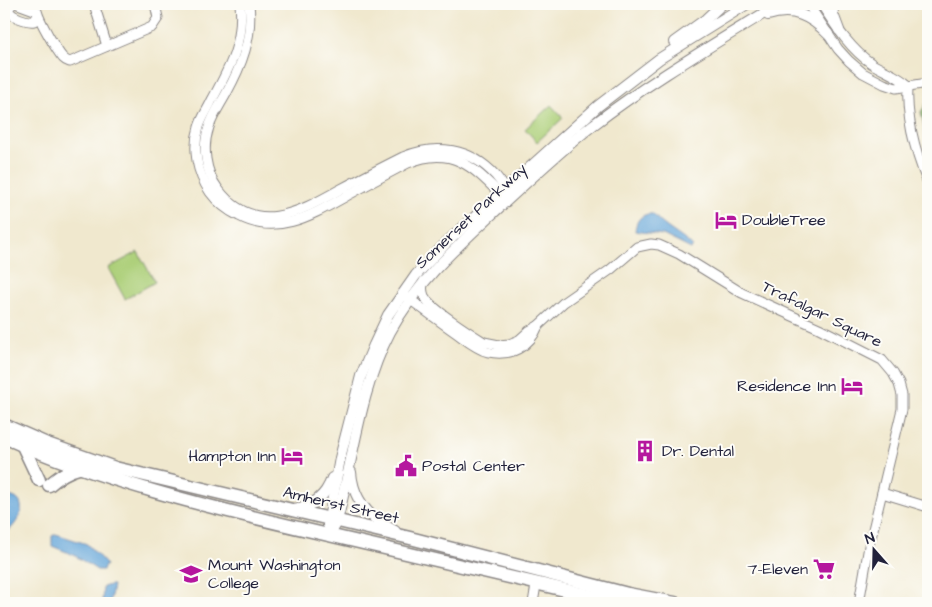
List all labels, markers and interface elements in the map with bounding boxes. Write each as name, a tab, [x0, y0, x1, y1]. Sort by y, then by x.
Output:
street label: Somerset Parkway	[410, 158, 533, 274]
hotel icon: DoubleTree	[713, 207, 739, 233]
place label: DoubleTree	[742, 209, 826, 231]
street label: Trafalgar Square	[758, 275, 886, 354]
hotel icon: Residence Inn	[839, 373, 865, 399]
place label: Residence Inn	[737, 375, 836, 397]
building icon: Dr. Dental	[632, 438, 658, 464]
place label: Dr. Dental	[662, 440, 734, 462]
hotel icon: Hampton Inn	[279, 443, 305, 469]
place label: Hampton Inn	[189, 445, 276, 467]
public building icon: Postal Center	[393, 453, 419, 479]
place label: Postal Center	[422, 455, 525, 477]
street label: Amherst Street	[281, 481, 402, 529]
north arrow	[850, 524, 900, 574]
text: N	[862, 528, 878, 550]
place label: Mount Washington College	[208, 554, 341, 595]
supermarket icon: 7-Eleven	[811, 556, 837, 582]
place label: 7-Eleven	[748, 558, 808, 580]
school or university icon: Mount Washington College	[178, 561, 204, 587]

